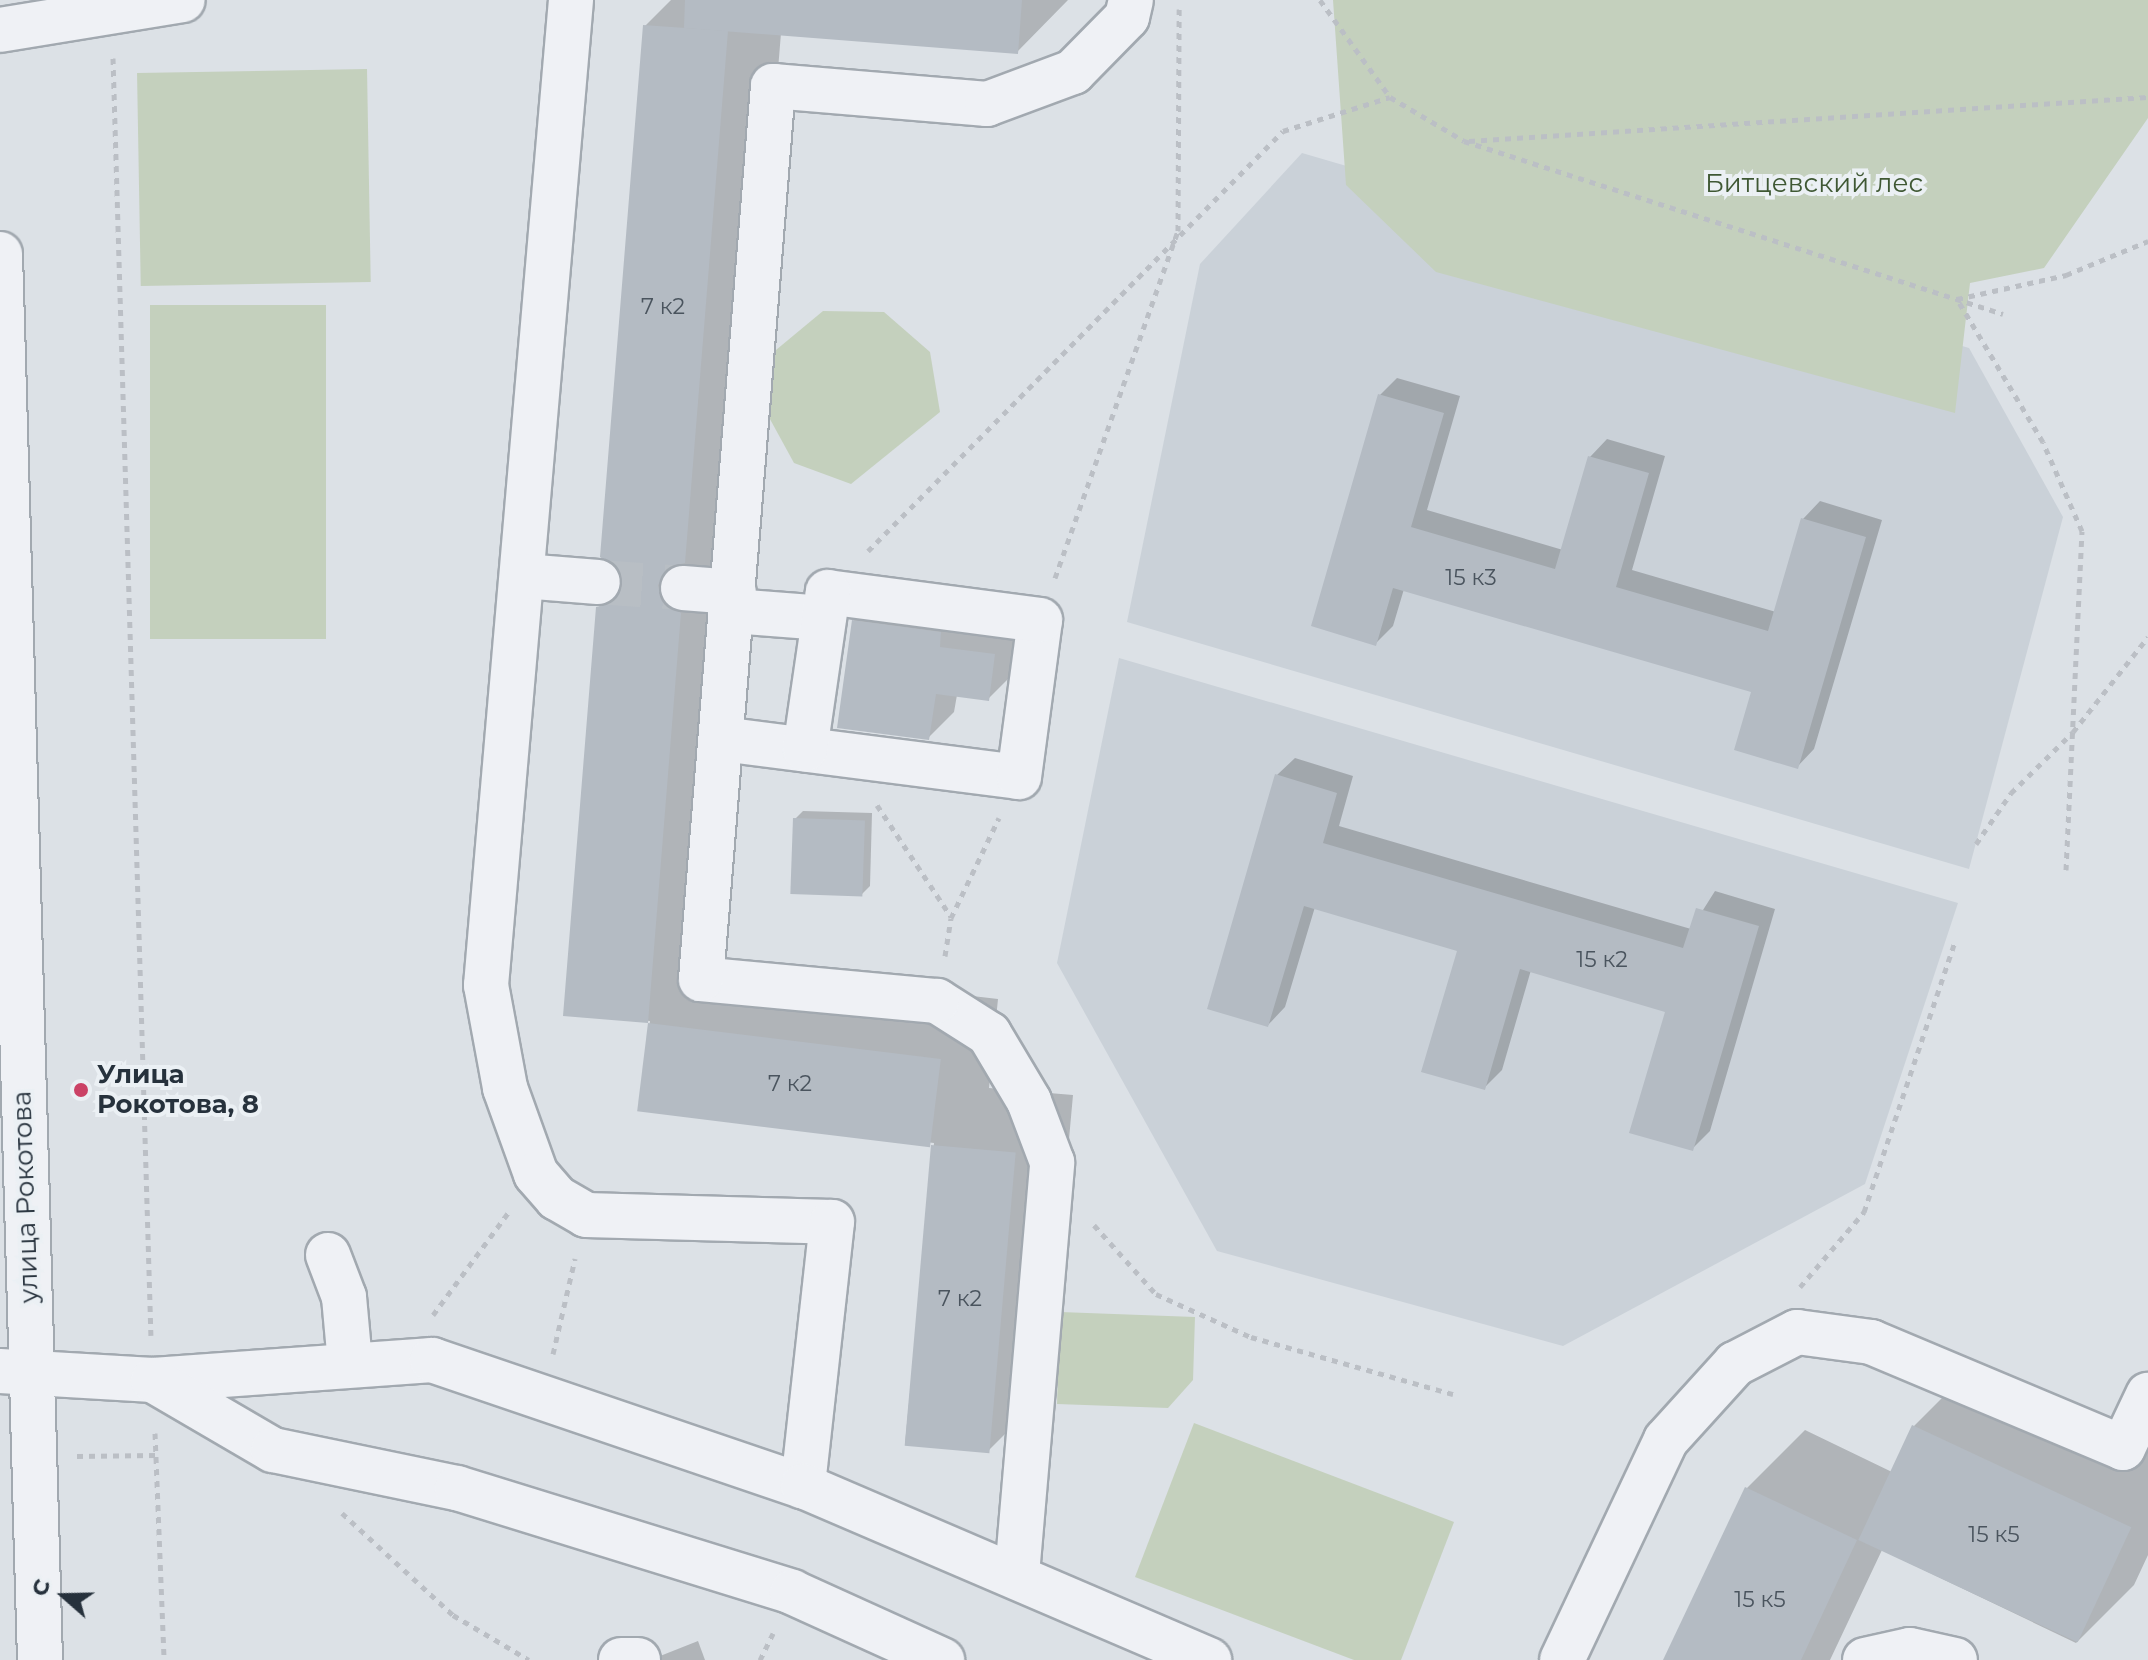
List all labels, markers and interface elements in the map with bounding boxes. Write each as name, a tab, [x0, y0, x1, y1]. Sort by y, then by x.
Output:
park label: Битцевский лес	[1705, 168, 1923, 200]
house number: 7 к2	[641, 294, 685, 320]
house number: 15 к3	[1445, 565, 1497, 591]
house number: 15 к2	[1576, 947, 1628, 973]
place label: Улица Рокотова, 8	[97, 1059, 259, 1120]
house number: 7 к2	[768, 1071, 812, 1097]
marker: Улица Рокотова, 8	[72, 1081, 90, 1099]
street label: улица Рокотова	[7, 1090, 45, 1304]
house number: 7 к2	[938, 1286, 982, 1312]
house number: 15 к5	[1968, 1522, 2020, 1548]
north arrow	[24, 1556, 104, 1636]
text: С	[26, 1576, 56, 1600]
house number: 15 к5	[1734, 1587, 1786, 1613]

